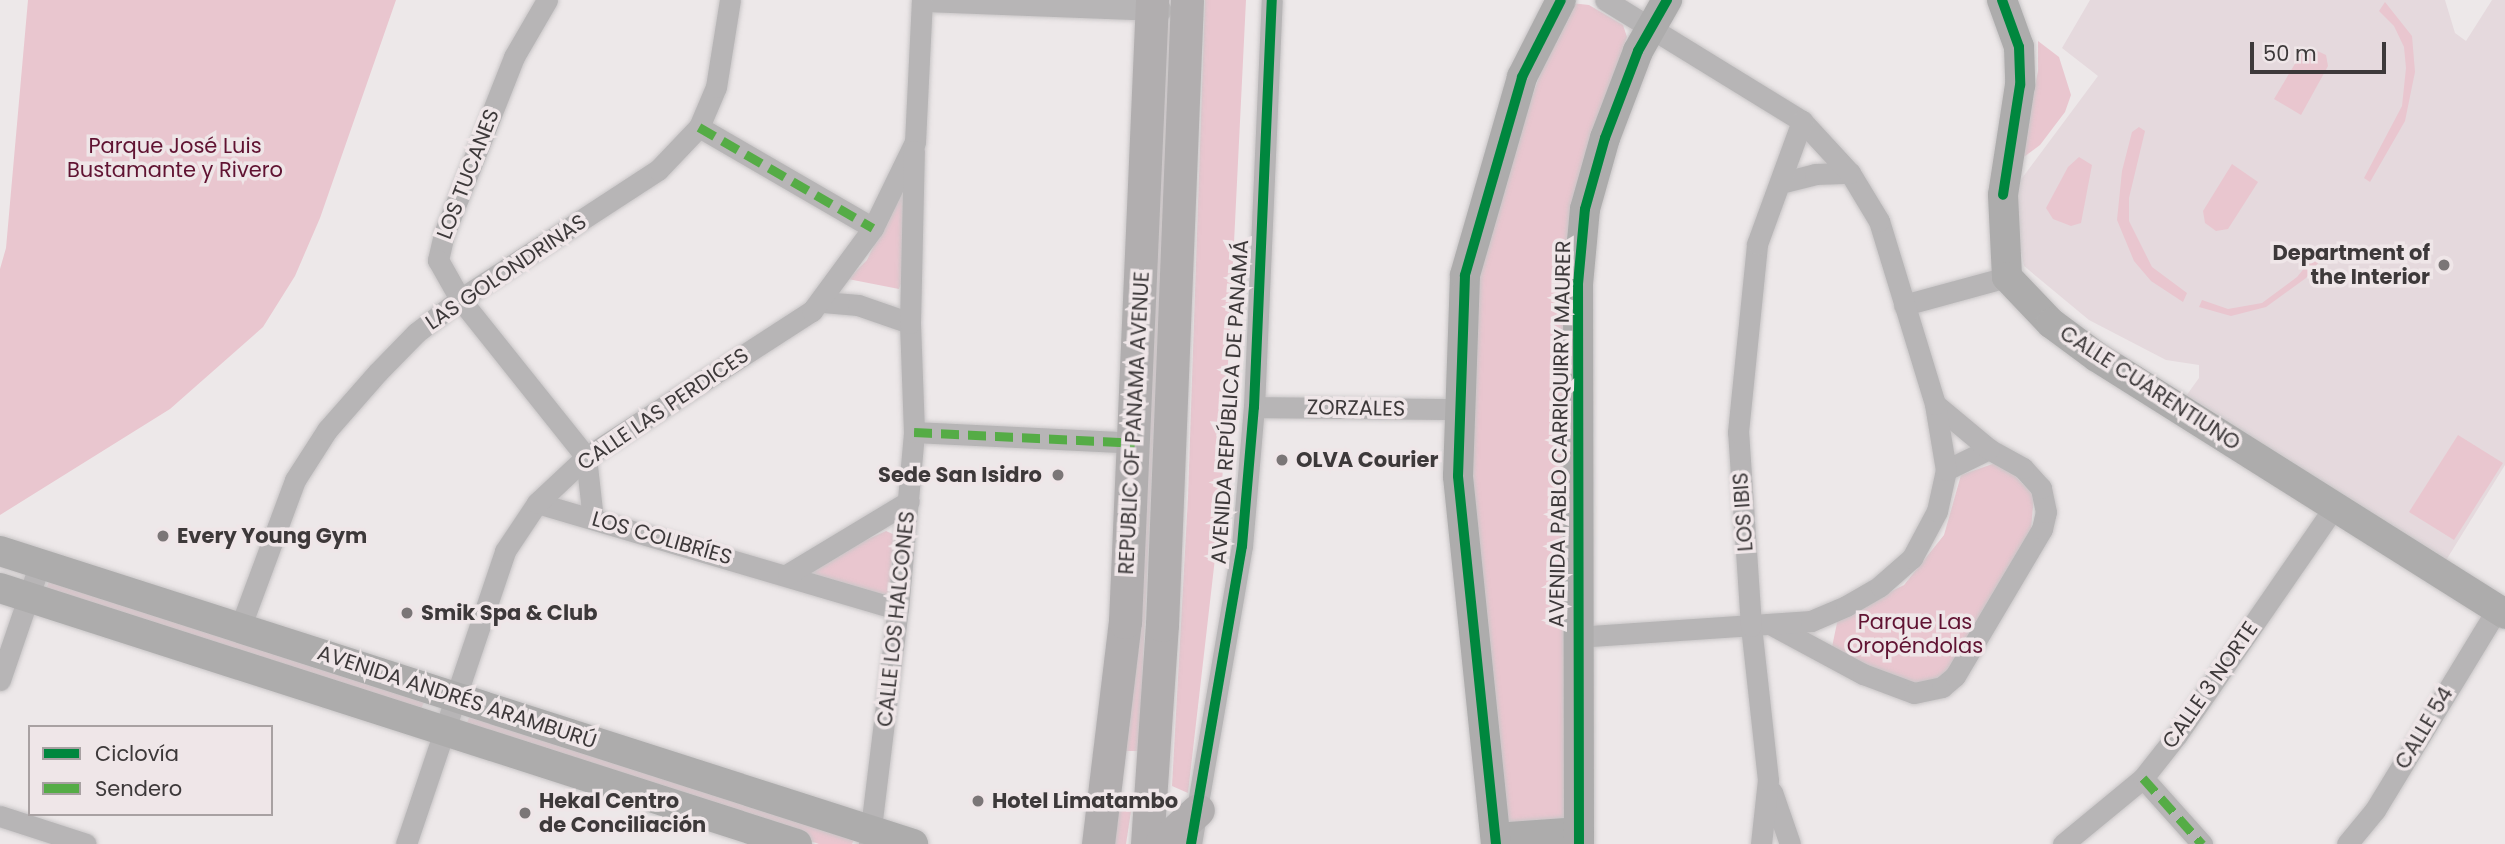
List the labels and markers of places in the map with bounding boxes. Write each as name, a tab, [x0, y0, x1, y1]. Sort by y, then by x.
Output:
place label: Department of the Interior	[2273, 240, 2430, 290]
marker: Department of the Interior	[2436, 257, 2452, 273]
place label: OLVA Courier	[1296, 447, 1438, 473]
marker: OLVA Courier	[1274, 452, 1290, 468]
place label: Sede San Isidro	[878, 462, 1042, 488]
marker: Sede San Isidro	[1048, 465, 1068, 485]
place label: Every Young Gym	[177, 523, 367, 549]
marker: Every Young Gym	[155, 528, 171, 544]
place label: Smik Spa & Club	[421, 600, 597, 626]
marker: Smik Spa & Club	[399, 605, 415, 621]
place label: Hekal Centro de Conciliación	[539, 788, 706, 838]
place label: Hotel Limatambo	[992, 788, 1178, 814]
marker: Hotel Limatambo	[970, 793, 986, 809]
marker: Hekal Centro de Conciliación	[517, 805, 533, 821]

